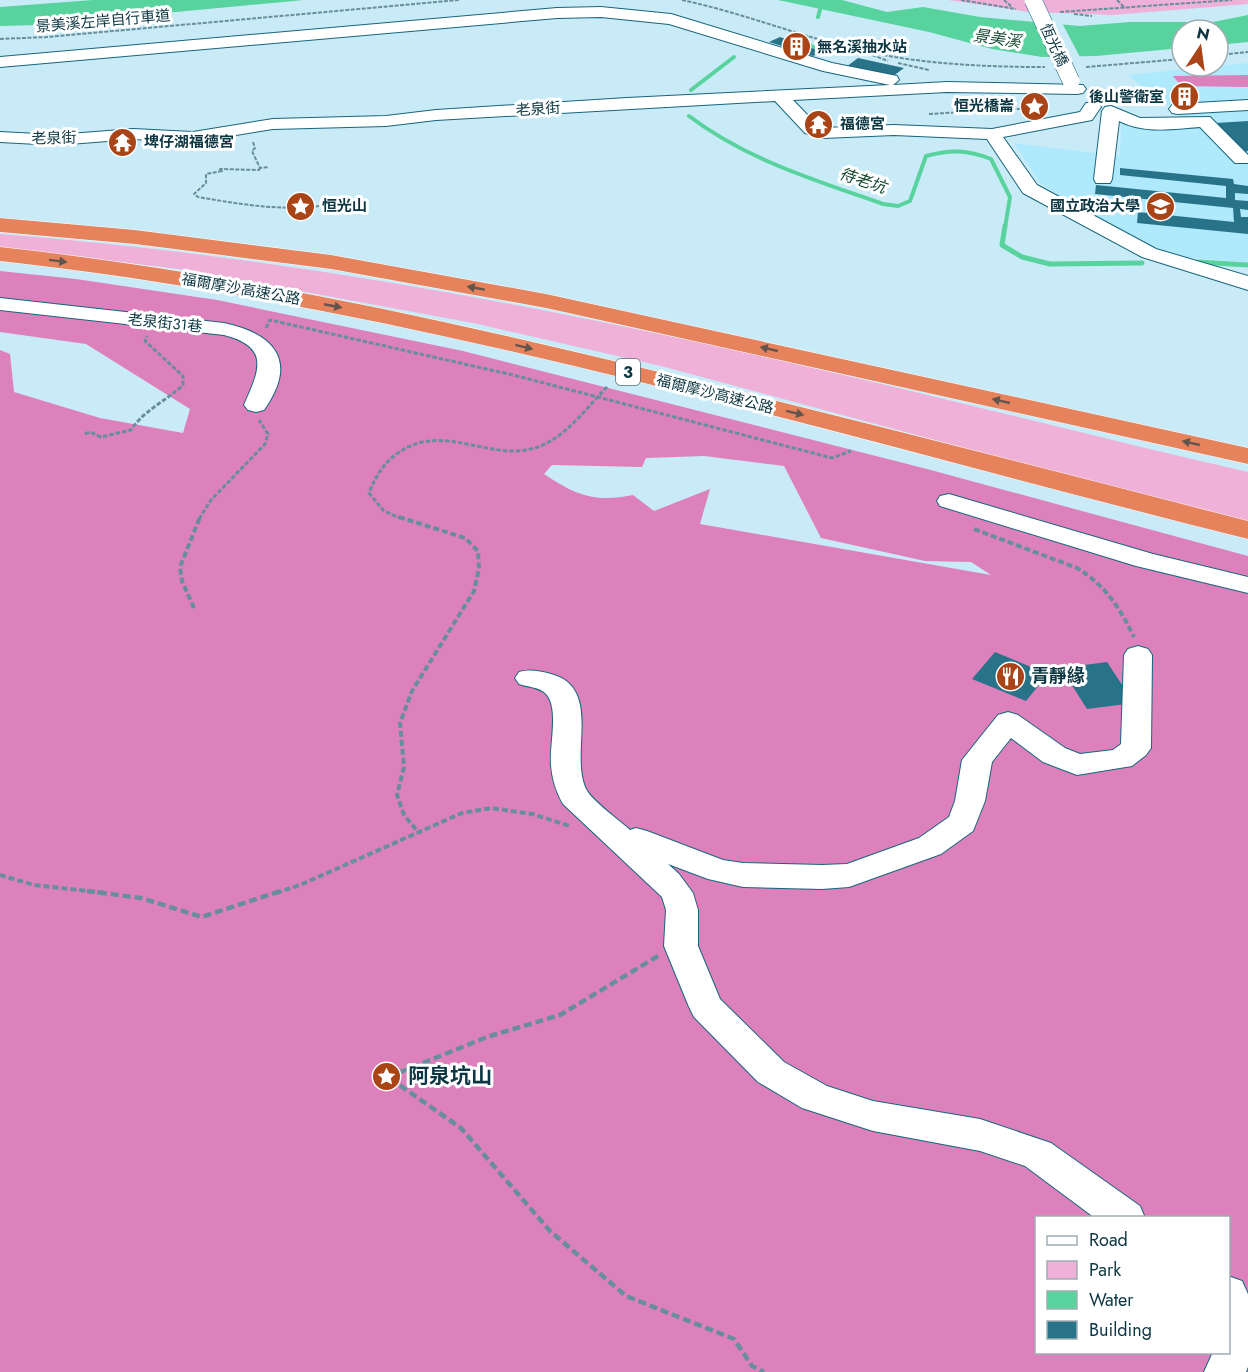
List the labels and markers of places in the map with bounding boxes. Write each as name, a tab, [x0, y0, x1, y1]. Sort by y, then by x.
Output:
building icon: 無名溪抽水站	[780, 31, 812, 63]
place label: 無名溪抽水站	[817, 36, 907, 58]
building icon: 後山警衛室	[1169, 81, 1201, 113]
place label: 後山警衛室	[1089, 86, 1164, 108]
place icon: 恒光橋崙	[1019, 90, 1051, 122]
place label: 恒光橋崙	[954, 95, 1014, 117]
temple icon: 福德宮	[803, 108, 835, 140]
place label: 福德宮	[840, 113, 885, 135]
temple icon: 埤仔湖福德宮	[107, 126, 139, 158]
place label: 埤仔湖福德宮	[144, 131, 234, 153]
place icon: 恒光山	[285, 190, 317, 222]
school or university icon: 國立政治大學	[1145, 190, 1177, 222]
place label: 恒光山	[322, 195, 367, 217]
place label: 國立政治大學	[1050, 195, 1140, 217]
restaurant icon: 青靜緣	[994, 660, 1026, 692]
place label: 青靜緣	[1031, 663, 1085, 689]
place icon: 阿泉坑山	[371, 1060, 403, 1092]
place label: 阿泉坑山	[408, 1061, 492, 1091]

